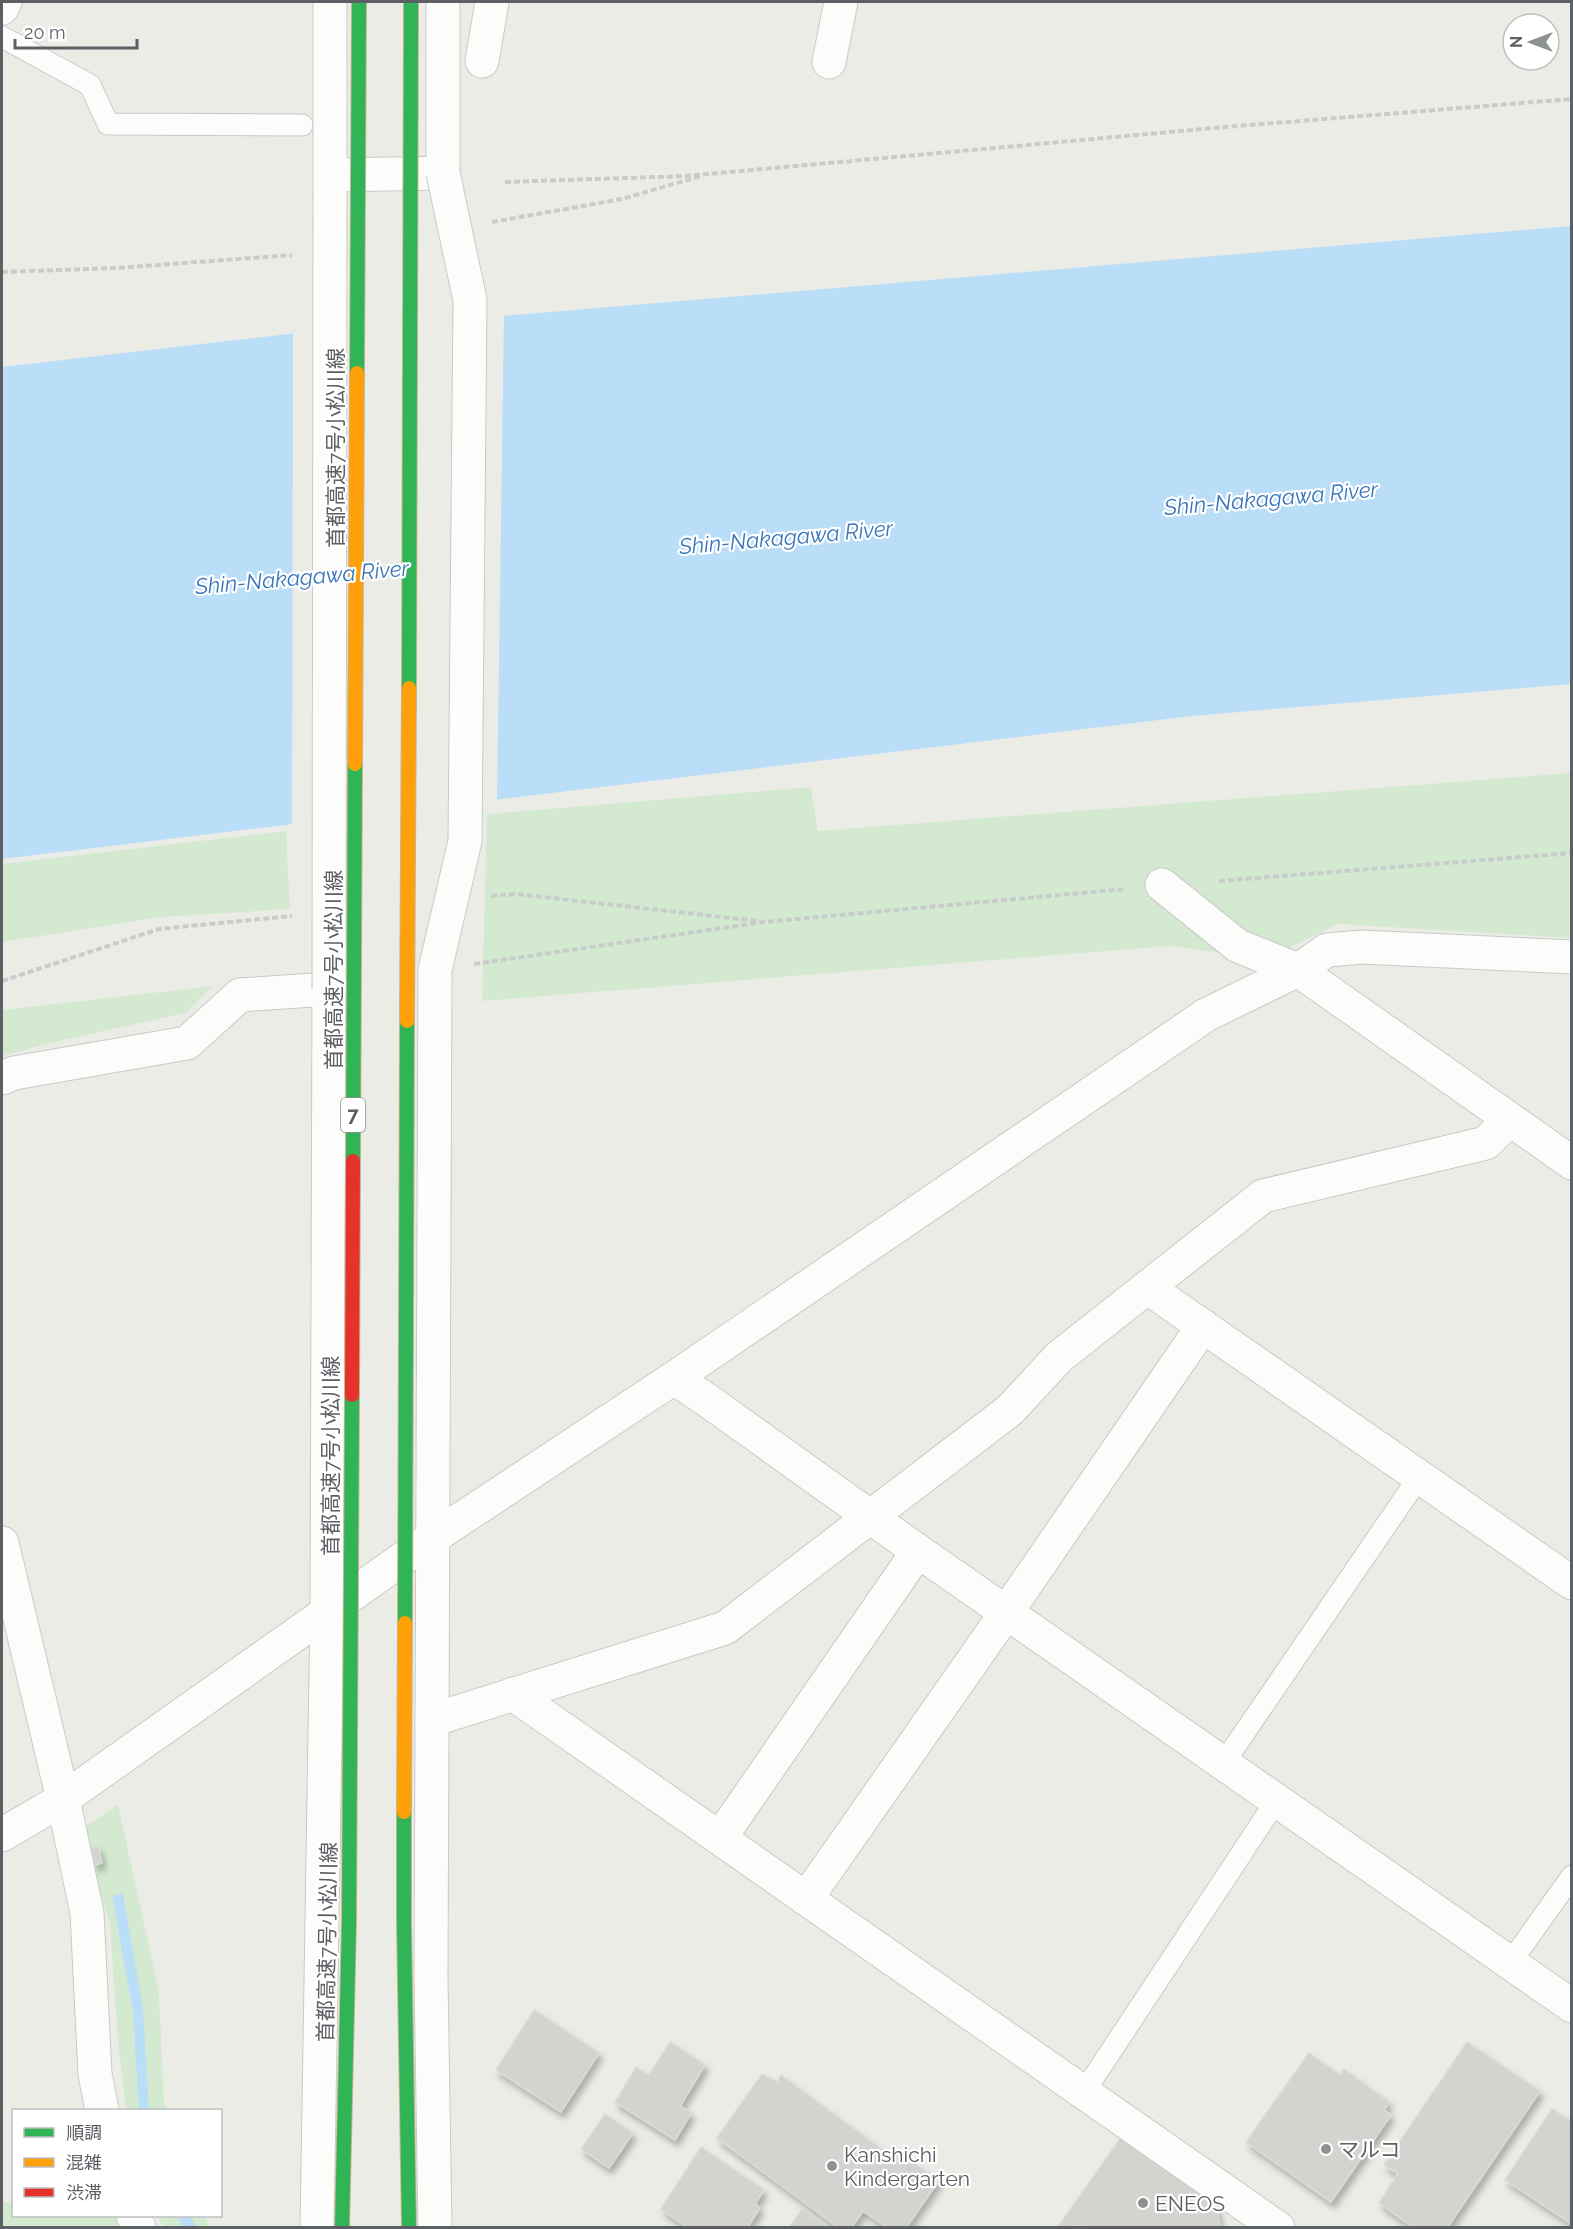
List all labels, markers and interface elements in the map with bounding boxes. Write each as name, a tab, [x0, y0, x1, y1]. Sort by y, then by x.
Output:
scale bar	[15, 12, 136, 50]
north arrow	[1501, 12, 1561, 72]
text: 20 m	[24, 22, 66, 43]
text: N	[1507, 36, 1526, 48]
street label: 首都高速7号小松川線	[323, 348, 348, 548]
water label: Shin-Nakagawa River	[1162, 476, 1381, 520]
water label: Shin-Nakagawa River	[677, 515, 896, 559]
water label: Shin-Nakagawa River	[193, 555, 412, 599]
street label: 首都高速7号小松川線	[321, 870, 346, 1070]
road number: 7	[341, 1098, 365, 1132]
street label: 首都高速7号小松川線	[318, 1356, 343, 1556]
street label: 首都高速7号小松川線	[313, 1842, 341, 2042]
legend	[12, 2109, 222, 2217]
text: 順調	[66, 2122, 102, 2143]
place label: マルコ	[1338, 2137, 1401, 2162]
place label: Kanshichi Kindergarten	[844, 2142, 970, 2191]
marker: マルコ	[1319, 2142, 1333, 2156]
text: 混雑	[66, 2152, 102, 2173]
marker: Kanshichi Kindergarten	[825, 2159, 839, 2173]
text: 渋滞	[66, 2182, 102, 2203]
place label: ENEOS	[1155, 2191, 1225, 2216]
marker: ENEOS	[1136, 2196, 1150, 2210]

